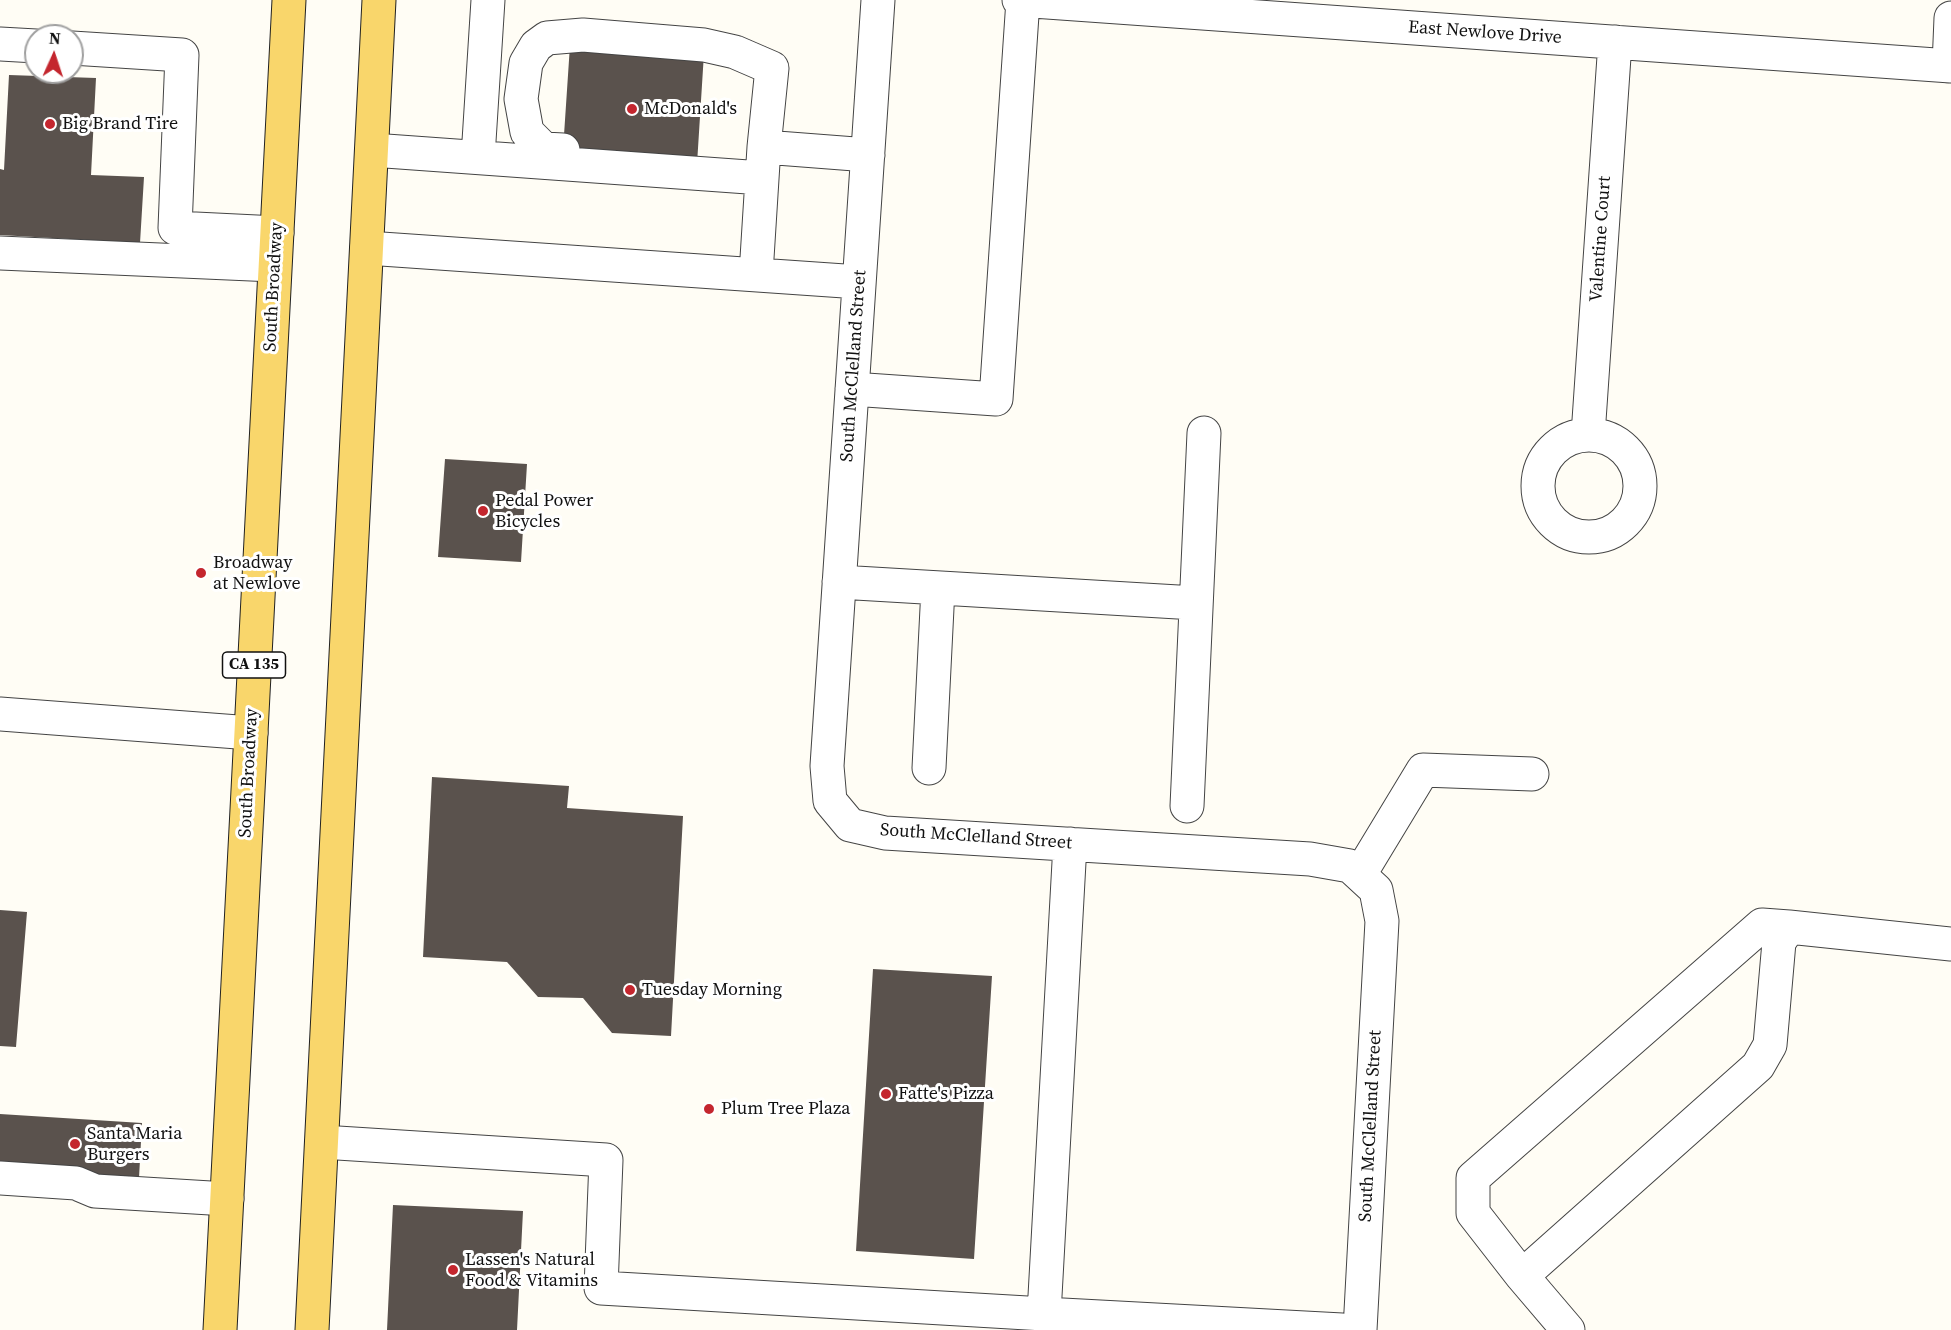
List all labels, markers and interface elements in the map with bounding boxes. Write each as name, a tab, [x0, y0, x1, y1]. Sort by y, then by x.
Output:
street label: East Newlove Drive	[1407, 17, 1563, 49]
north arrow	[24, 24, 84, 84]
text: N	[48, 27, 61, 49]
place label: McDonald's	[644, 98, 737, 120]
marker: McDonald's	[625, 102, 639, 116]
place label: Big Brand Tire	[62, 113, 178, 135]
marker: Big Brand Tire	[43, 117, 57, 131]
street label: Valentine Court	[1586, 175, 1616, 303]
street label: South Broadway	[260, 222, 288, 352]
street label: South McClelland Street	[837, 269, 871, 463]
place label: Pedal Power Bicycles	[495, 490, 593, 532]
marker: Pedal Power Bicycles	[476, 504, 490, 518]
place label: Broadway at Newlove	[213, 552, 301, 594]
marker: Broadway at Newlove	[194, 566, 208, 580]
road number: CA 135	[222, 652, 286, 678]
street label: South Broadway	[235, 708, 263, 838]
street label: South McClelland Street	[879, 820, 1073, 854]
place label: Tuesday Morning	[642, 979, 782, 1001]
marker: Tuesday Morning	[623, 983, 637, 997]
street label: South McClelland Street	[1355, 1030, 1387, 1222]
place label: Fatte's Pizza	[898, 1083, 994, 1105]
marker: Fatte's Pizza	[879, 1087, 893, 1101]
place label: Plum Tree Plaza	[721, 1098, 850, 1120]
marker: Plum Tree Plaza	[702, 1102, 716, 1116]
place label: Santa Maria Burgers	[87, 1123, 182, 1166]
marker: Santa Maria Burgers	[68, 1137, 82, 1151]
place label: Lassen's Natural Food & Vitamins	[465, 1249, 598, 1292]
marker: Lassen's Natural Food & Vitamins	[446, 1263, 460, 1277]

